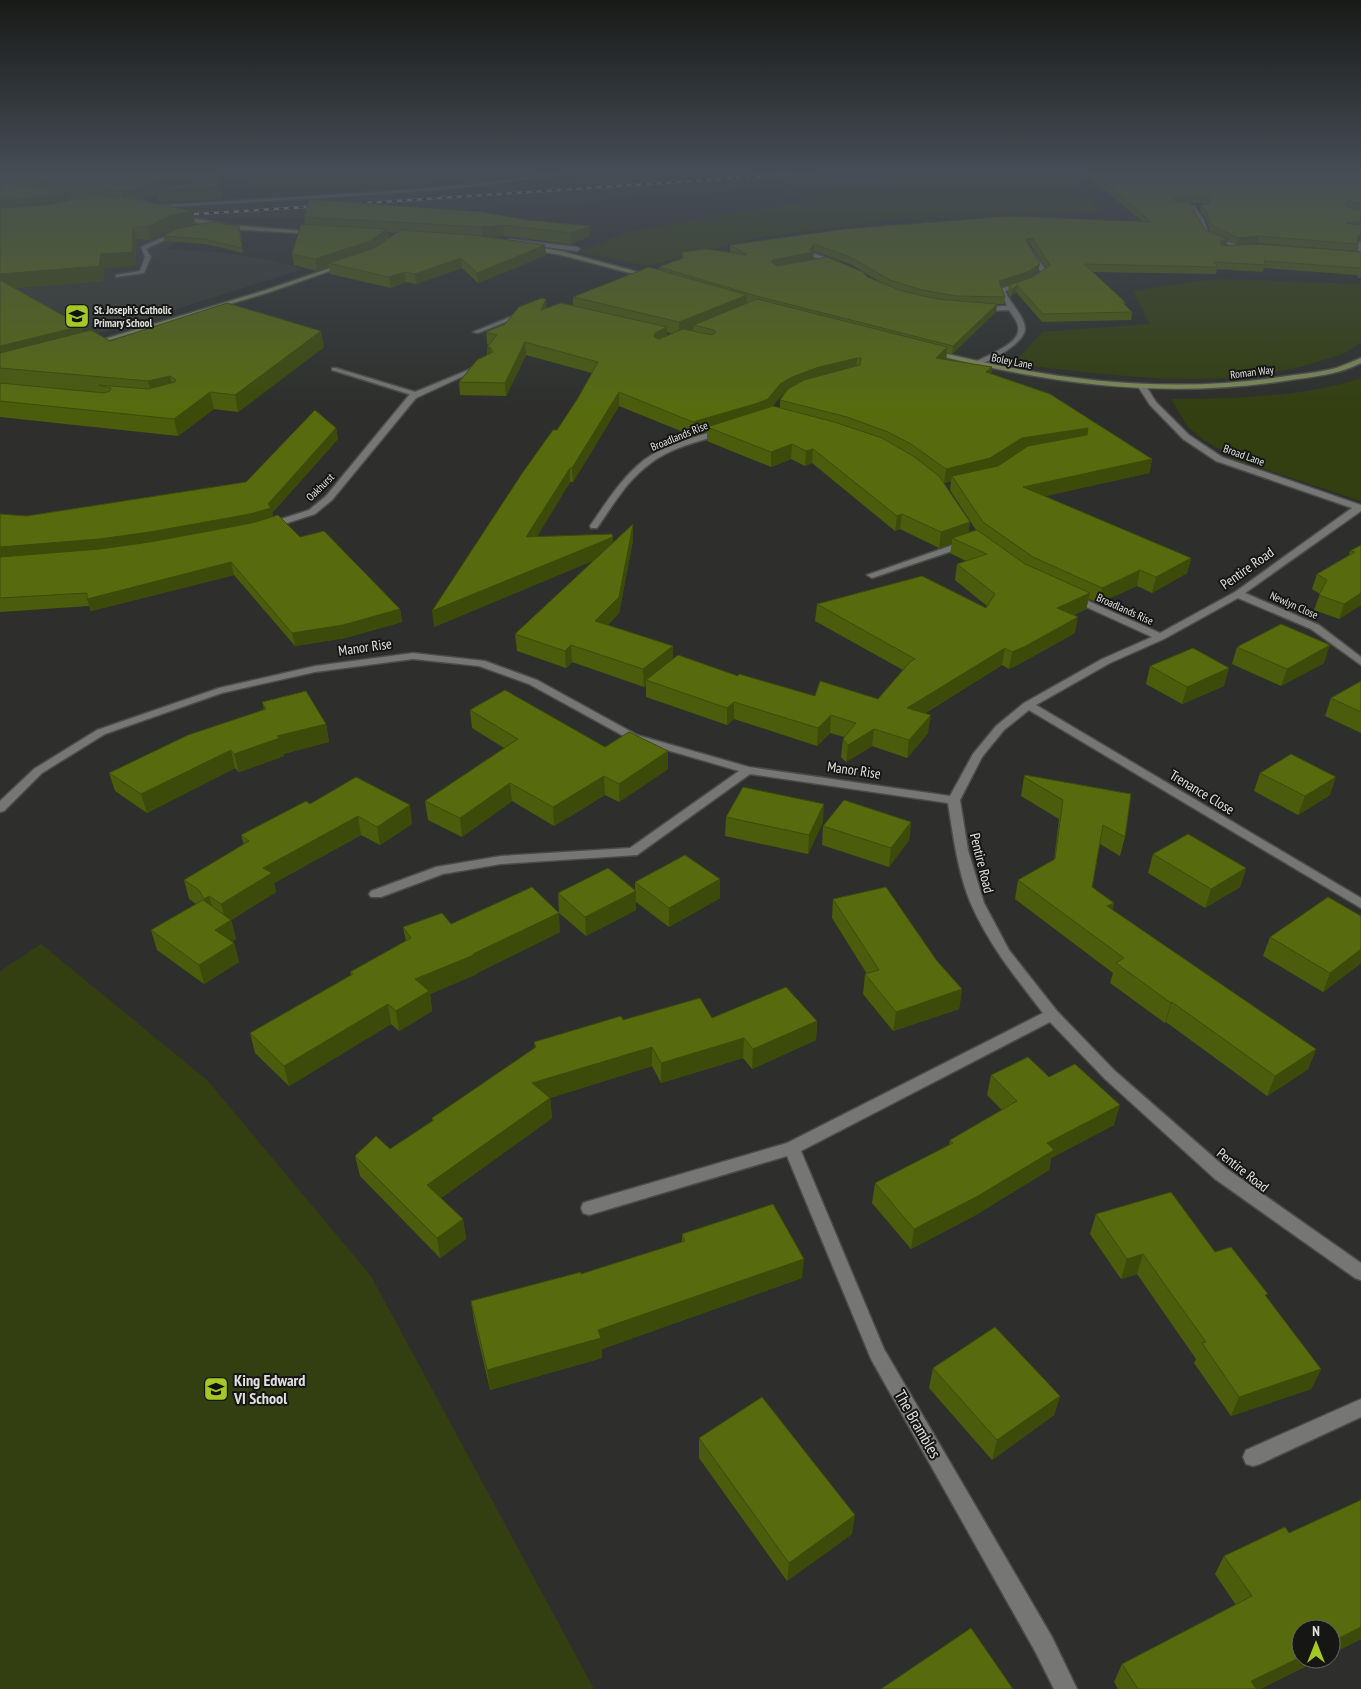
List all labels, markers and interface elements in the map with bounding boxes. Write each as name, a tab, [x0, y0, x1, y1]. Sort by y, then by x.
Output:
school or university icon: St. Joseph's Catholic Primary School	[64, 303, 90, 329]
place label: St. Joseph's Catholic Primary School	[94, 303, 172, 330]
street label: Boley Lane	[990, 350, 1034, 372]
street label: Roman Way	[1229, 362, 1275, 382]
street label: Broadlands Rise	[648, 418, 710, 454]
street label: Broad Lane	[1222, 441, 1267, 469]
street label: Oakhurst	[303, 470, 337, 504]
street label: Pentire Road	[1217, 543, 1277, 593]
street label: Newlyn Close	[1268, 588, 1321, 622]
street label: Broadlands Rise	[1094, 590, 1156, 628]
street label: Manor Rise	[337, 634, 393, 660]
street label: Manor Rise	[826, 757, 882, 783]
street label: Trenance Close	[1166, 766, 1238, 818]
street label: Pentire Road	[966, 831, 998, 895]
street label: Pentire Road	[1213, 1144, 1273, 1196]
place label: King Edward VI School	[233, 1370, 305, 1408]
school or university icon: King Edward VI School	[203, 1376, 229, 1402]
street label: The Brambles	[890, 1386, 946, 1462]
north arrow	[1291, 1619, 1341, 1669]
text: N	[1312, 1622, 1320, 1640]

